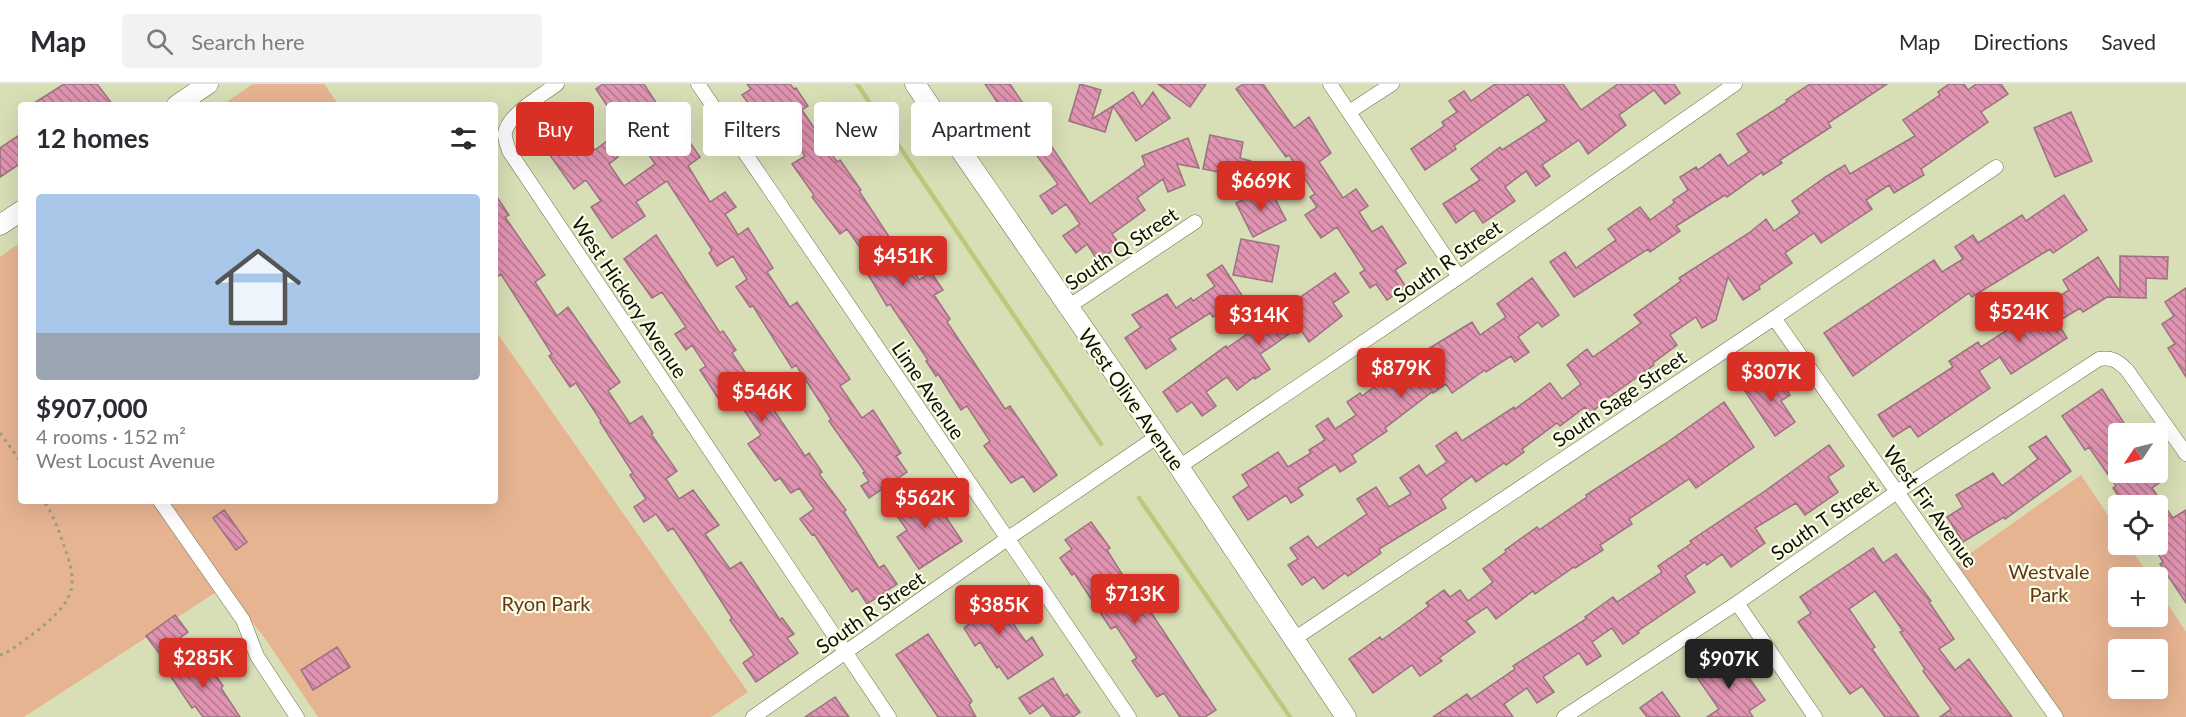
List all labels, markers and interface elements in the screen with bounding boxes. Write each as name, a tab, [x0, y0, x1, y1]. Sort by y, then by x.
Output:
search box	[122, 14, 542, 68]
text: Map	[30, 24, 86, 58]
icon: search	[143, 25, 176, 58]
text: Search here	[191, 28, 305, 55]
text: Map	[1899, 29, 1940, 54]
text: Directions	[1973, 29, 2068, 54]
text: Saved	[2101, 29, 2156, 54]
chip: Buy	[516, 102, 594, 156]
chip: Rent	[606, 102, 691, 156]
chip: Filters	[703, 102, 802, 156]
chip: New	[814, 102, 899, 156]
chip: Apartment	[911, 102, 1052, 156]
text: 12 homes	[36, 122, 149, 154]
icon: filters	[447, 122, 480, 155]
pin: $669K	[1219, 161, 1303, 212]
text: $669K	[1231, 168, 1291, 192]
street label: South Q Street	[1060, 202, 1182, 294]
street label: West Hickory Avenue	[567, 212, 693, 382]
street label: South R Street	[1388, 215, 1506, 307]
icon: home	[204, 233, 312, 341]
pin: $451K	[861, 236, 945, 287]
text: $451K	[873, 243, 933, 267]
pin: $524K	[1977, 292, 2061, 343]
pin: $314K	[1217, 295, 1301, 346]
text: $524K	[1989, 299, 2049, 323]
text: $314K	[1229, 302, 1289, 326]
street label: West Olive Avenue	[1074, 323, 1190, 475]
street label: Lime Avenue	[888, 337, 970, 443]
street label: South Sage Street	[1548, 344, 1690, 452]
pin: $879K	[1359, 348, 1443, 399]
pin: $307K	[1729, 352, 1813, 403]
text: $879K	[1371, 355, 1431, 379]
text: $307K	[1741, 359, 1801, 383]
pin: $546K	[720, 372, 804, 423]
text: $546K	[732, 379, 792, 403]
text: $907,000	[36, 392, 148, 424]
north arrow	[2108, 423, 2168, 483]
map controls	[2108, 423, 2168, 699]
text: 4 rooms · 152 m²	[36, 424, 186, 448]
street label: West Fir Avenue	[1879, 440, 1983, 572]
text: West Locust Avenue	[36, 448, 215, 472]
street label: South T Street	[1766, 473, 1882, 565]
pin: $562K	[883, 478, 967, 529]
text: $562K	[895, 485, 955, 509]
button: locate	[2108, 495, 2168, 555]
park label: Westvale Park	[2008, 559, 2090, 606]
street label: South R Street	[811, 566, 929, 658]
button: +	[2108, 567, 2168, 627]
pin: $713K	[1093, 574, 1177, 625]
text: $713K	[1105, 581, 1165, 605]
pin: $385K	[957, 585, 1041, 636]
park label: Ryon Park	[502, 591, 591, 615]
text: $385K	[969, 592, 1029, 616]
pin: $285K	[161, 638, 245, 689]
pin: $907K	[1687, 639, 1771, 690]
button: −	[2108, 639, 2168, 699]
text: $285K	[173, 645, 233, 669]
text: $907K	[1699, 646, 1759, 670]

